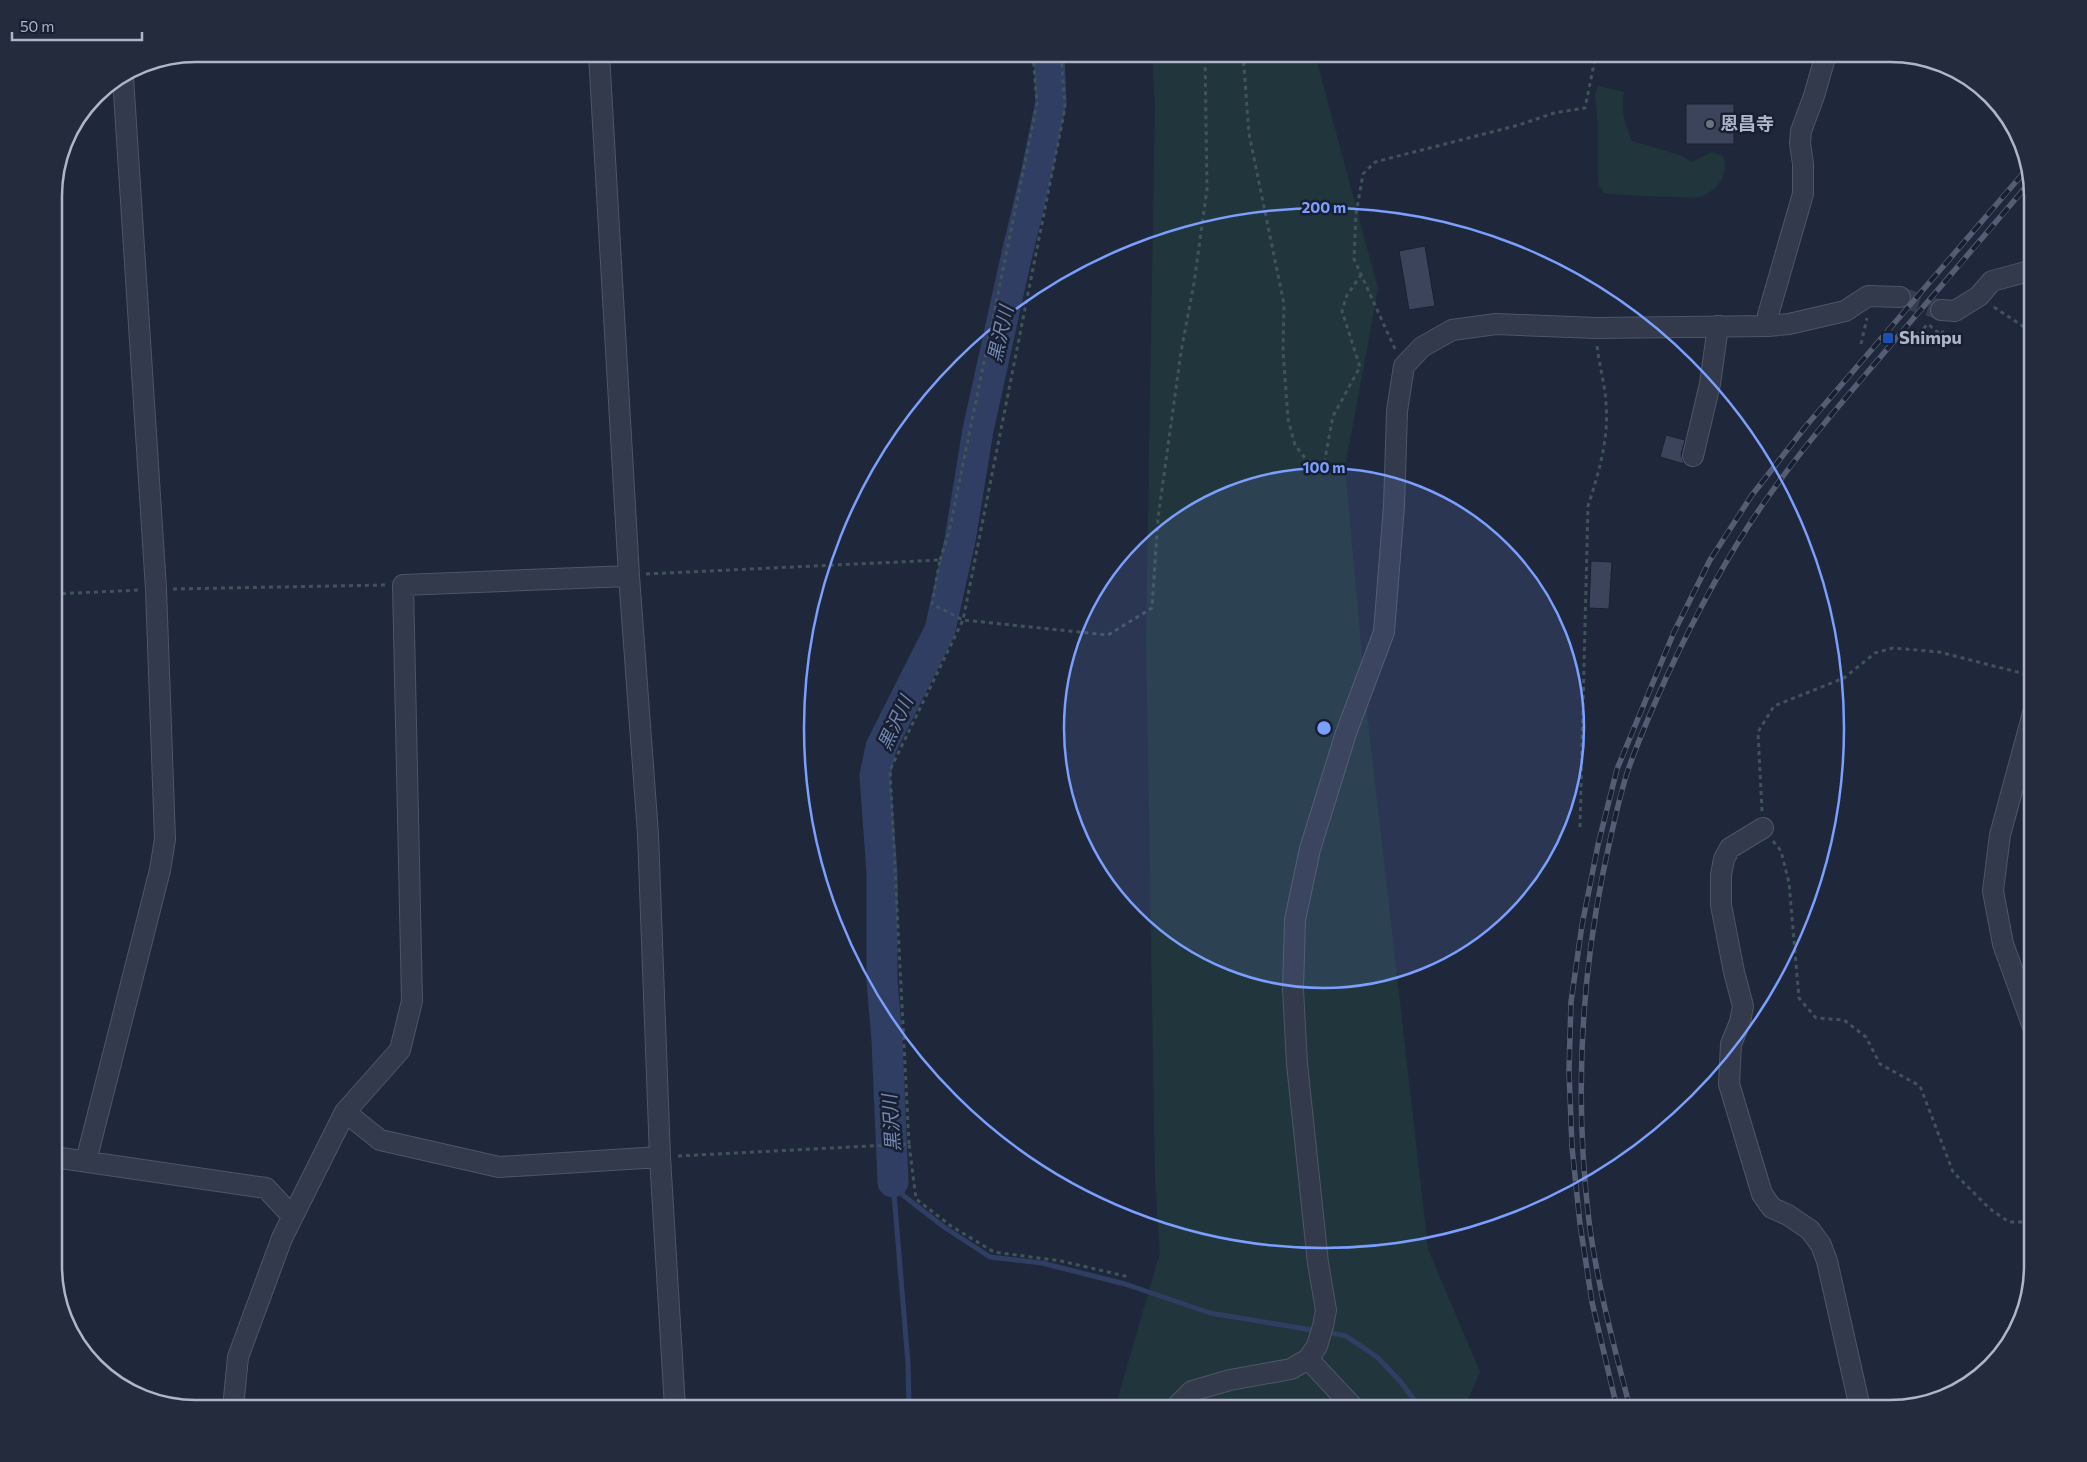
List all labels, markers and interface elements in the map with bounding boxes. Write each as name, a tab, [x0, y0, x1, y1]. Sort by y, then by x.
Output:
scale bar	[12, 10, 142, 42]
text: 50 m	[20, 17, 54, 35]
place label: 恩昌寺	[1720, 112, 1774, 134]
marker: 恩昌寺	[1704, 118, 1716, 130]
text: 200 m	[1302, 198, 1346, 216]
water label: 黒沢川	[982, 302, 1018, 364]
place label: Shimpu	[1899, 326, 1962, 348]
marker: Shimpu	[1881, 331, 1895, 345]
text: 100 m	[1303, 458, 1345, 476]
water label: 黒沢川	[872, 690, 918, 753]
centre of rings	[1315, 719, 1333, 737]
water label: 黒沢川	[877, 1092, 904, 1152]

